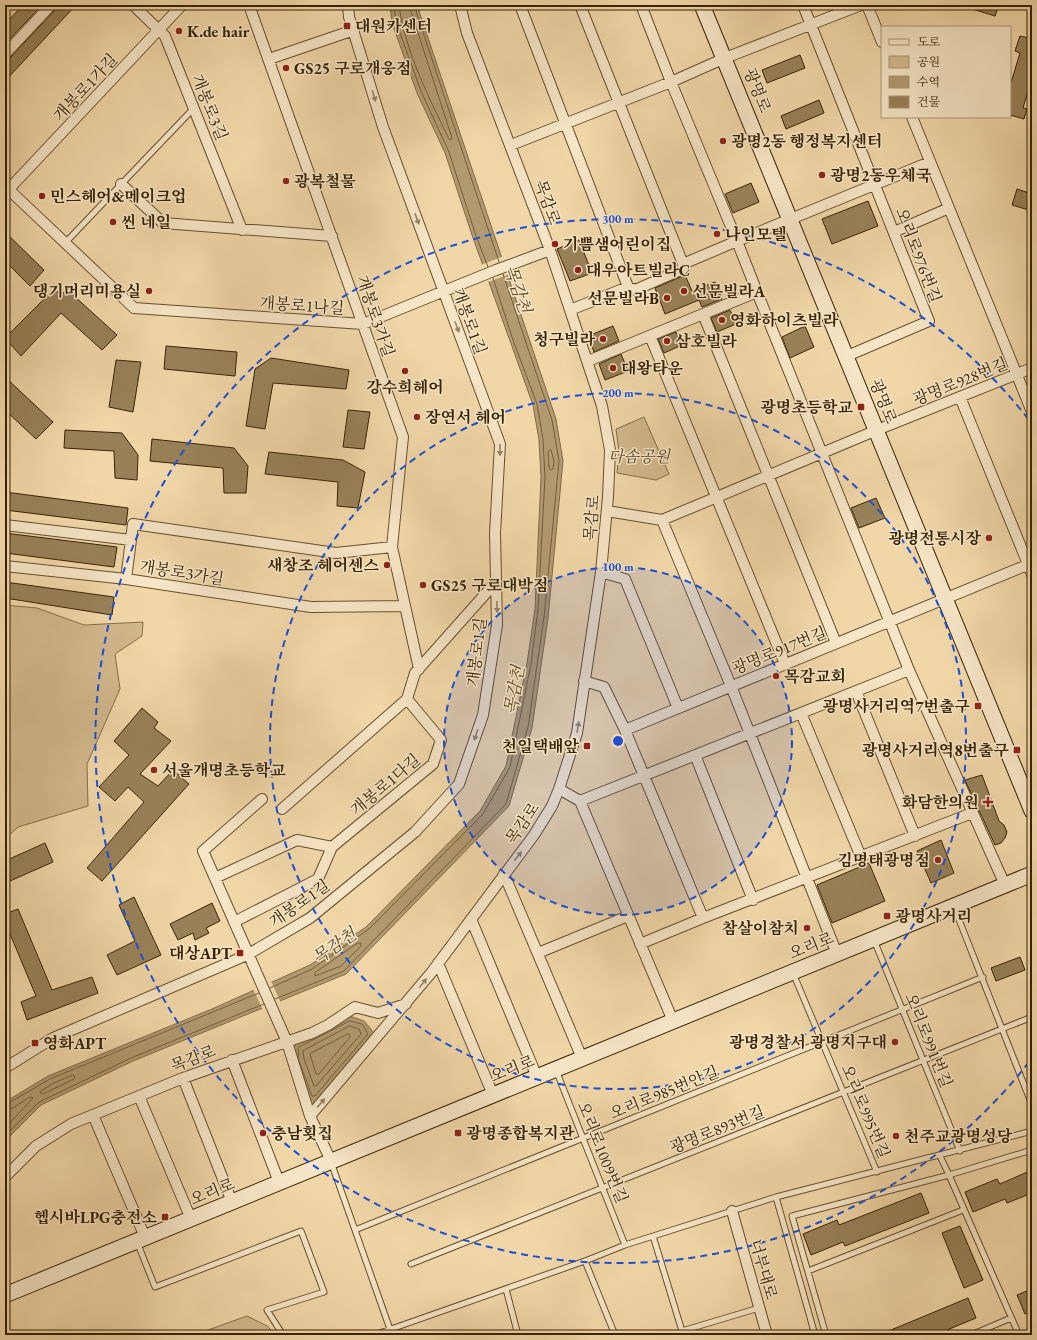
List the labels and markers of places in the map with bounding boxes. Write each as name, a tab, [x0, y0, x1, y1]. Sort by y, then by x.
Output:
place label: 대원카센터	[355, 16, 432, 37]
place label: K.de hair	[187, 21, 250, 42]
marker: 대원카센터	[342, 21, 352, 31]
marker: K.de hair	[174, 26, 184, 36]
place label: GS25 구로개웅점	[294, 58, 411, 79]
marker: GS25 구로개웅점	[281, 63, 291, 73]
place label: 광명2동 행정복지센터	[731, 131, 882, 152]
marker: 광명2동 행정복지센터	[718, 136, 728, 146]
place label: 광명2동우체국	[830, 165, 932, 186]
marker: 광명2동우체국	[817, 170, 827, 180]
place label: 광복철물	[294, 171, 356, 192]
marker: 광복철물	[281, 176, 291, 186]
place label: 민스헤어&메이크업	[50, 186, 186, 207]
marker: 민스헤어&메이크업	[37, 191, 47, 201]
place label: 씬 네일	[121, 212, 171, 233]
marker: 씬 네일	[108, 217, 118, 227]
place label: 나인모텔	[725, 224, 787, 245]
marker: 나인모텔	[712, 229, 722, 239]
place label: 기쁨샘어린이집	[563, 234, 671, 255]
marker: 기쁨샘어린이집	[550, 239, 560, 249]
place label: 대우아트빌라C	[586, 260, 690, 281]
marker: 대우아트빌라C	[573, 265, 583, 275]
place label: 댕기머리미용실	[33, 281, 141, 302]
place label: 선문빌라A	[692, 281, 766, 302]
marker: 댕기머리미용실	[144, 286, 154, 296]
marker: 선문빌라A	[679, 286, 689, 296]
place label: 선문빌라B	[587, 288, 659, 309]
marker: 선문빌라B	[662, 293, 672, 303]
place label: 영화하이츠빌라	[730, 310, 839, 331]
marker: 영화하이츠빌라	[717, 315, 727, 325]
place label: 청구빌라	[533, 329, 596, 350]
place label: 삼호빌라	[675, 331, 737, 352]
marker: 청구빌라	[598, 334, 608, 344]
marker: 삼호빌라	[662, 336, 672, 346]
place label: 대왕타운	[621, 358, 683, 379]
marker: 대왕타운	[608, 363, 618, 373]
marker: 강수희헤어	[400, 366, 410, 376]
place label: 강수희헤어	[366, 377, 444, 398]
place label: 광명초등학교	[760, 397, 854, 418]
marker: 광명초등학교	[856, 402, 866, 412]
place label: 장연서 헤어	[425, 407, 506, 428]
marker: 장연서 헤어	[412, 412, 422, 422]
place label: 광명전통시장	[888, 528, 982, 549]
marker: 광명전통시장	[984, 533, 994, 543]
place label: 새창조 헤어센스	[267, 555, 380, 576]
marker: 새창조 헤어센스	[382, 560, 392, 570]
place label: GS25 구로대박점	[431, 575, 548, 596]
marker: GS25 구로대박점	[418, 580, 428, 590]
place label: 목감교회	[784, 666, 846, 687]
marker: 목감교회	[771, 671, 781, 681]
place label: 광명사거리역7번출구	[822, 696, 971, 717]
marker: 광명사거리역7번출구	[973, 701, 983, 711]
centre of rings	[611, 734, 625, 748]
place label: 천일택배앞	[502, 736, 580, 757]
place label: 광명사거리역8번출구	[861, 740, 1010, 761]
marker: 천일택배앞	[582, 741, 592, 751]
marker: 광명사거리역8번출구	[1012, 745, 1022, 755]
place label: 서울개명초등학교	[162, 760, 286, 781]
marker: 서울개명초등학교	[149, 765, 159, 775]
place label: 화담한의원	[902, 792, 979, 813]
marker: 화담한의원	[982, 796, 994, 808]
place label: 김명태광명점	[837, 850, 930, 871]
marker: 김명태광명점	[933, 855, 943, 865]
place label: 광명사거리	[895, 906, 972, 927]
marker: 광명사거리	[882, 911, 892, 921]
place label: 참살이참치	[722, 918, 799, 939]
marker: 참살이참치	[802, 923, 812, 933]
place label: 대상APT	[169, 943, 233, 964]
marker: 대상APT	[235, 948, 245, 958]
place label: 광명경찰서 광명지구대	[729, 1032, 887, 1053]
place label: 영화APT	[43, 1033, 107, 1054]
marker: 광명경찰서 광명지구대	[890, 1037, 900, 1047]
marker: 영화APT	[30, 1038, 40, 1048]
place label: 충남횟집	[271, 1123, 333, 1144]
place label: 광명종합복지관	[466, 1123, 575, 1144]
place label: 천주교광명성당	[904, 1126, 1013, 1147]
marker: 충남횟집	[258, 1128, 268, 1138]
marker: 광명종합복지관	[453, 1128, 463, 1138]
marker: 천주교광명성당	[891, 1131, 901, 1141]
place label: 헵시바LPG충전소	[34, 1207, 158, 1228]
marker: 헵시바LPG충전소	[160, 1212, 170, 1222]

